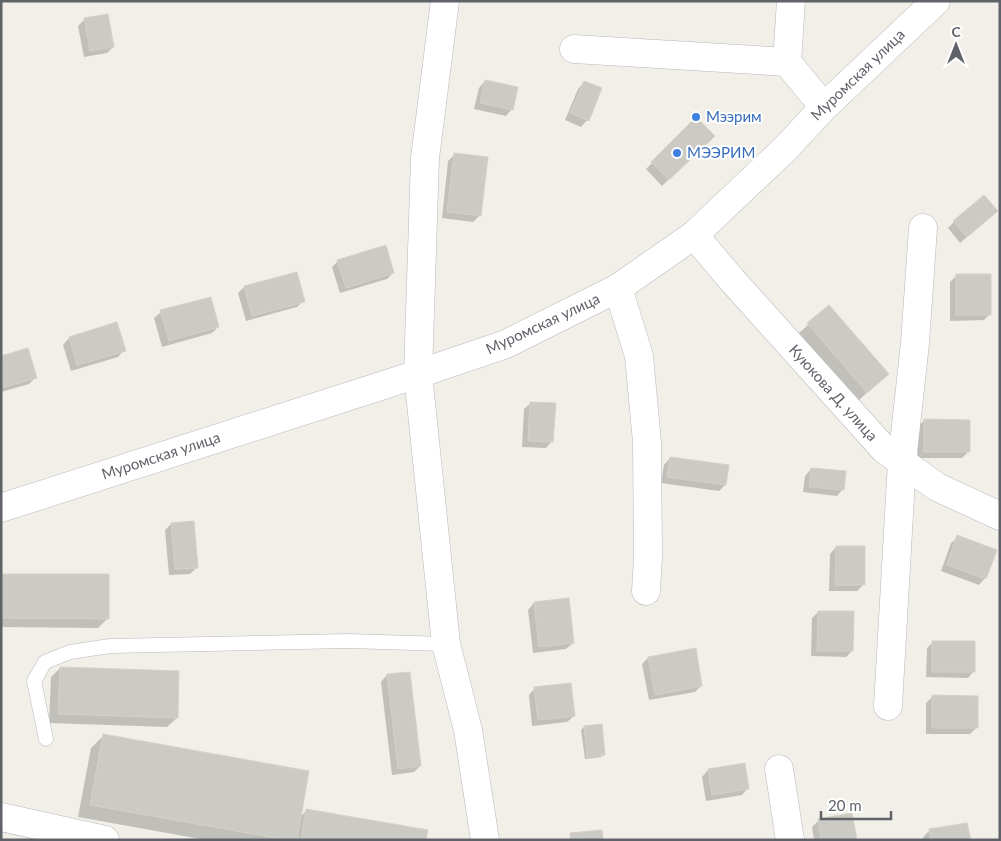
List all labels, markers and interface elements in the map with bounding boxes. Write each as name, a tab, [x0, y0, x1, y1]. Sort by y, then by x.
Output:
north arrow	[931, 20, 981, 70]
text: С	[951, 23, 961, 40]
street label: Муромская улица	[807, 25, 908, 124]
place label: Мээрим	[706, 107, 762, 125]
marker: Мээрим	[690, 111, 702, 123]
place label: МЭЭРИМ	[687, 143, 755, 161]
marker: МЭЭРИМ	[671, 147, 683, 159]
street label: Муромская улица	[483, 289, 602, 357]
street label: Куюкова Д. улица	[786, 340, 882, 444]
street label: Муромская улица	[99, 427, 222, 483]
scale bar	[821, 788, 891, 820]
text: 20 m	[828, 796, 862, 814]

